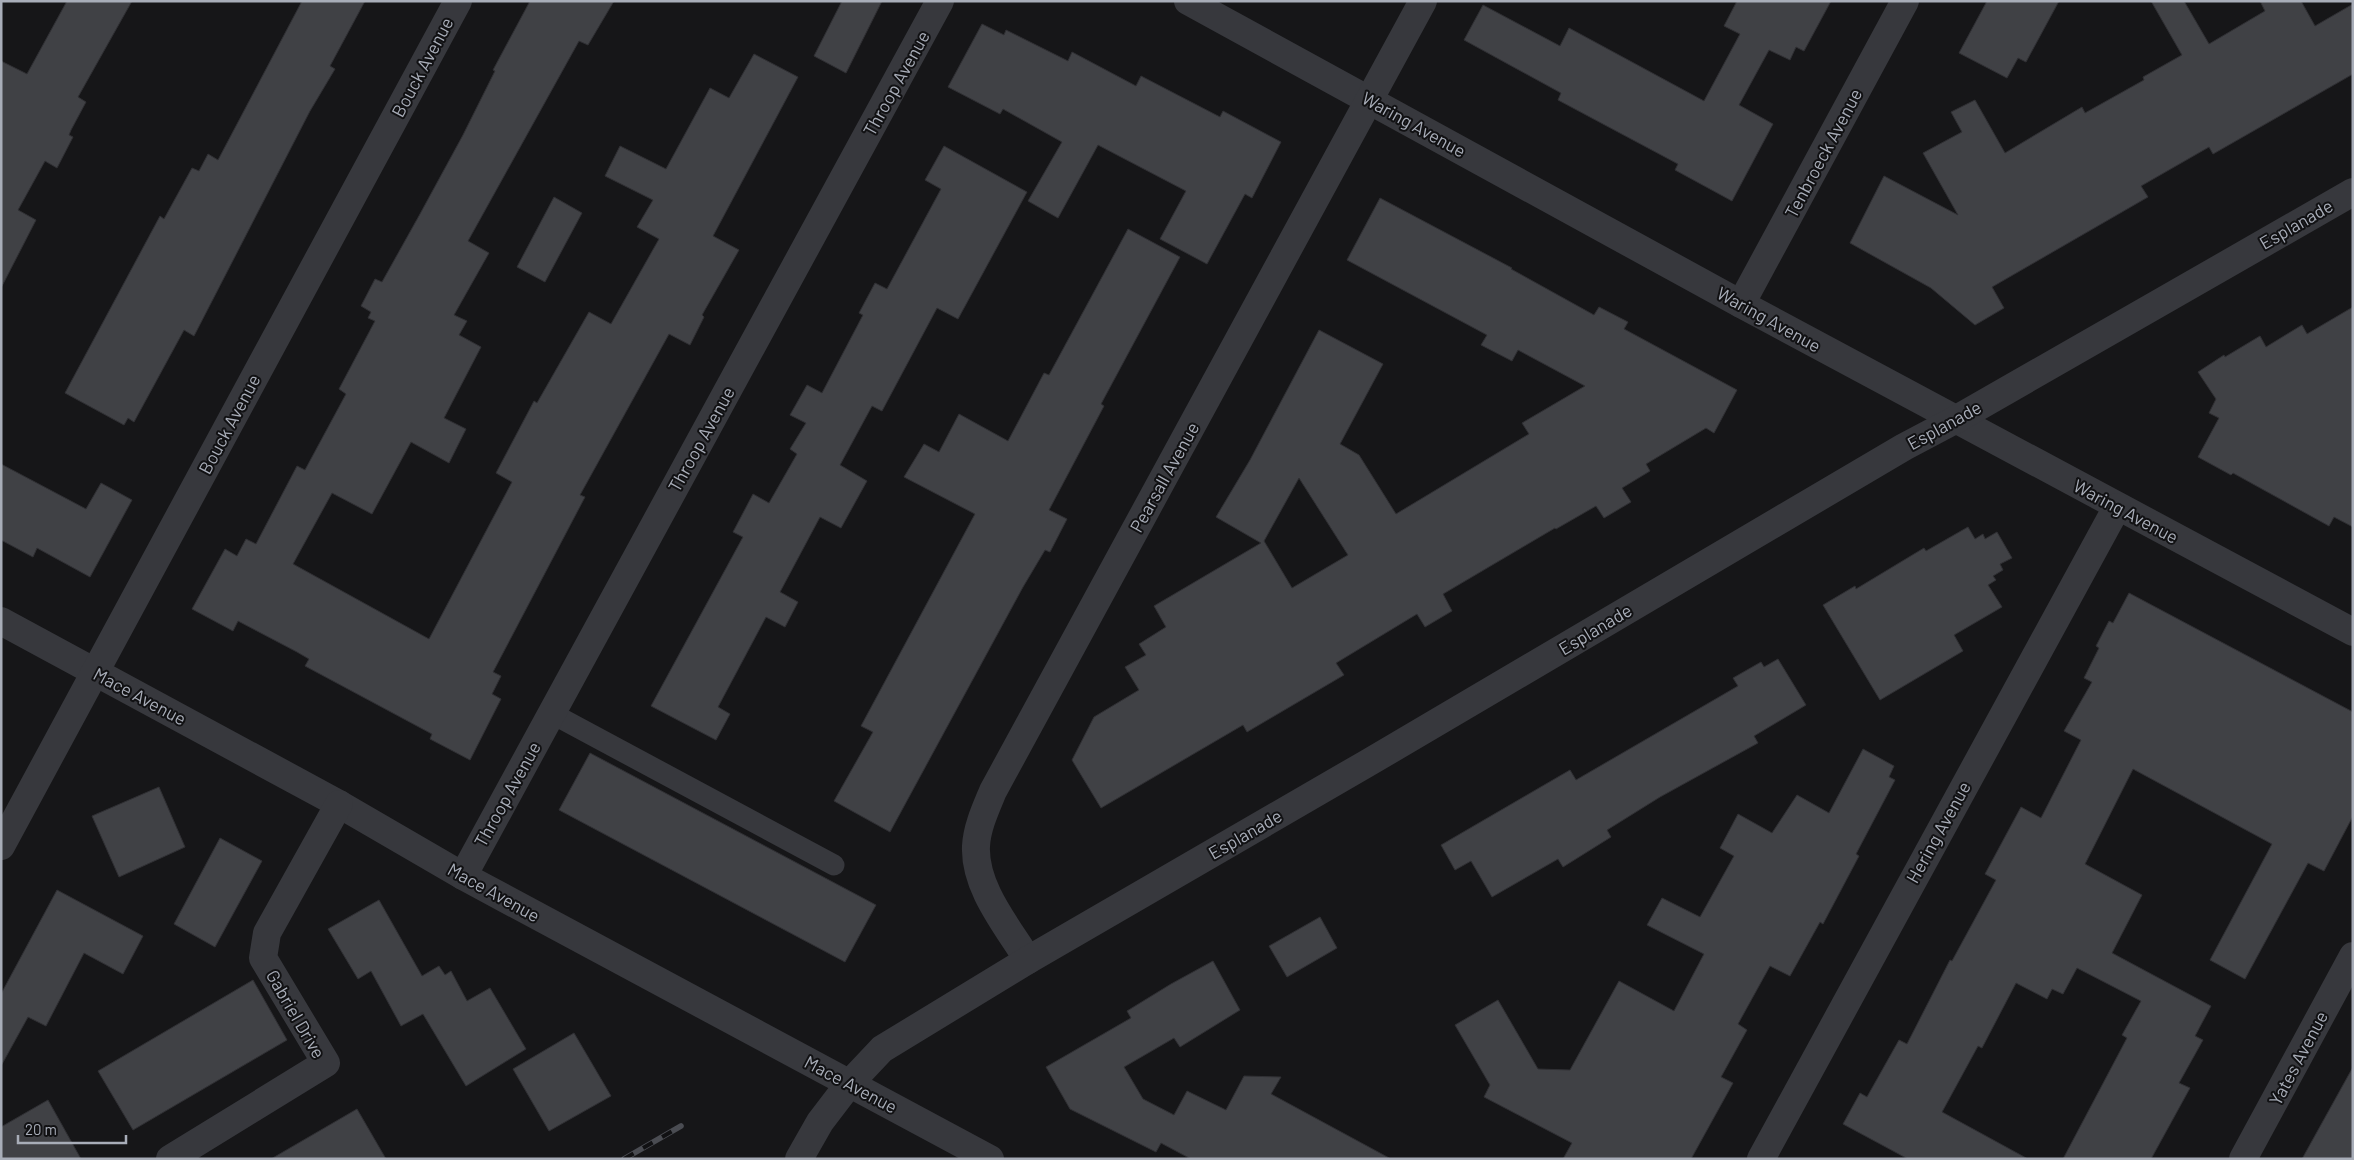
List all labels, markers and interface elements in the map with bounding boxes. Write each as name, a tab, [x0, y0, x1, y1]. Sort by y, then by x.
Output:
street label: Bouck Avenue	[386, 13, 458, 121]
street label: Throop Avenue	[858, 27, 934, 139]
street label: Tenbroeck Avenue	[1780, 85, 1866, 221]
street label: Waring Avenue	[1358, 86, 1470, 162]
street label: Esplanade	[2255, 194, 2337, 254]
street label: Waring Avenue	[1713, 281, 1825, 357]
street label: Bouck Avenue	[193, 370, 265, 478]
street label: Throop Avenue	[663, 383, 739, 495]
street label: Esplanade	[1903, 396, 1985, 454]
street label: Pearsall Avenue	[1125, 418, 1203, 536]
street label: Waring Avenue	[2070, 474, 2182, 548]
street label: Esplanade	[1555, 599, 1635, 659]
street label: Mace Avenue	[90, 662, 190, 730]
street label: Throop Avenue	[469, 738, 545, 850]
street label: Hering Avenue	[1901, 777, 1975, 887]
street label: Esplanade	[1204, 804, 1286, 864]
street label: Mace Avenue	[444, 858, 544, 926]
street label: Gabriel Drive	[262, 966, 330, 1062]
street label: Yates Avenue	[2264, 1007, 2332, 1109]
street label: Mace Avenue	[801, 1050, 901, 1118]
scale bar	[18, 1112, 125, 1144]
text: 20 m	[25, 1120, 57, 1138]

